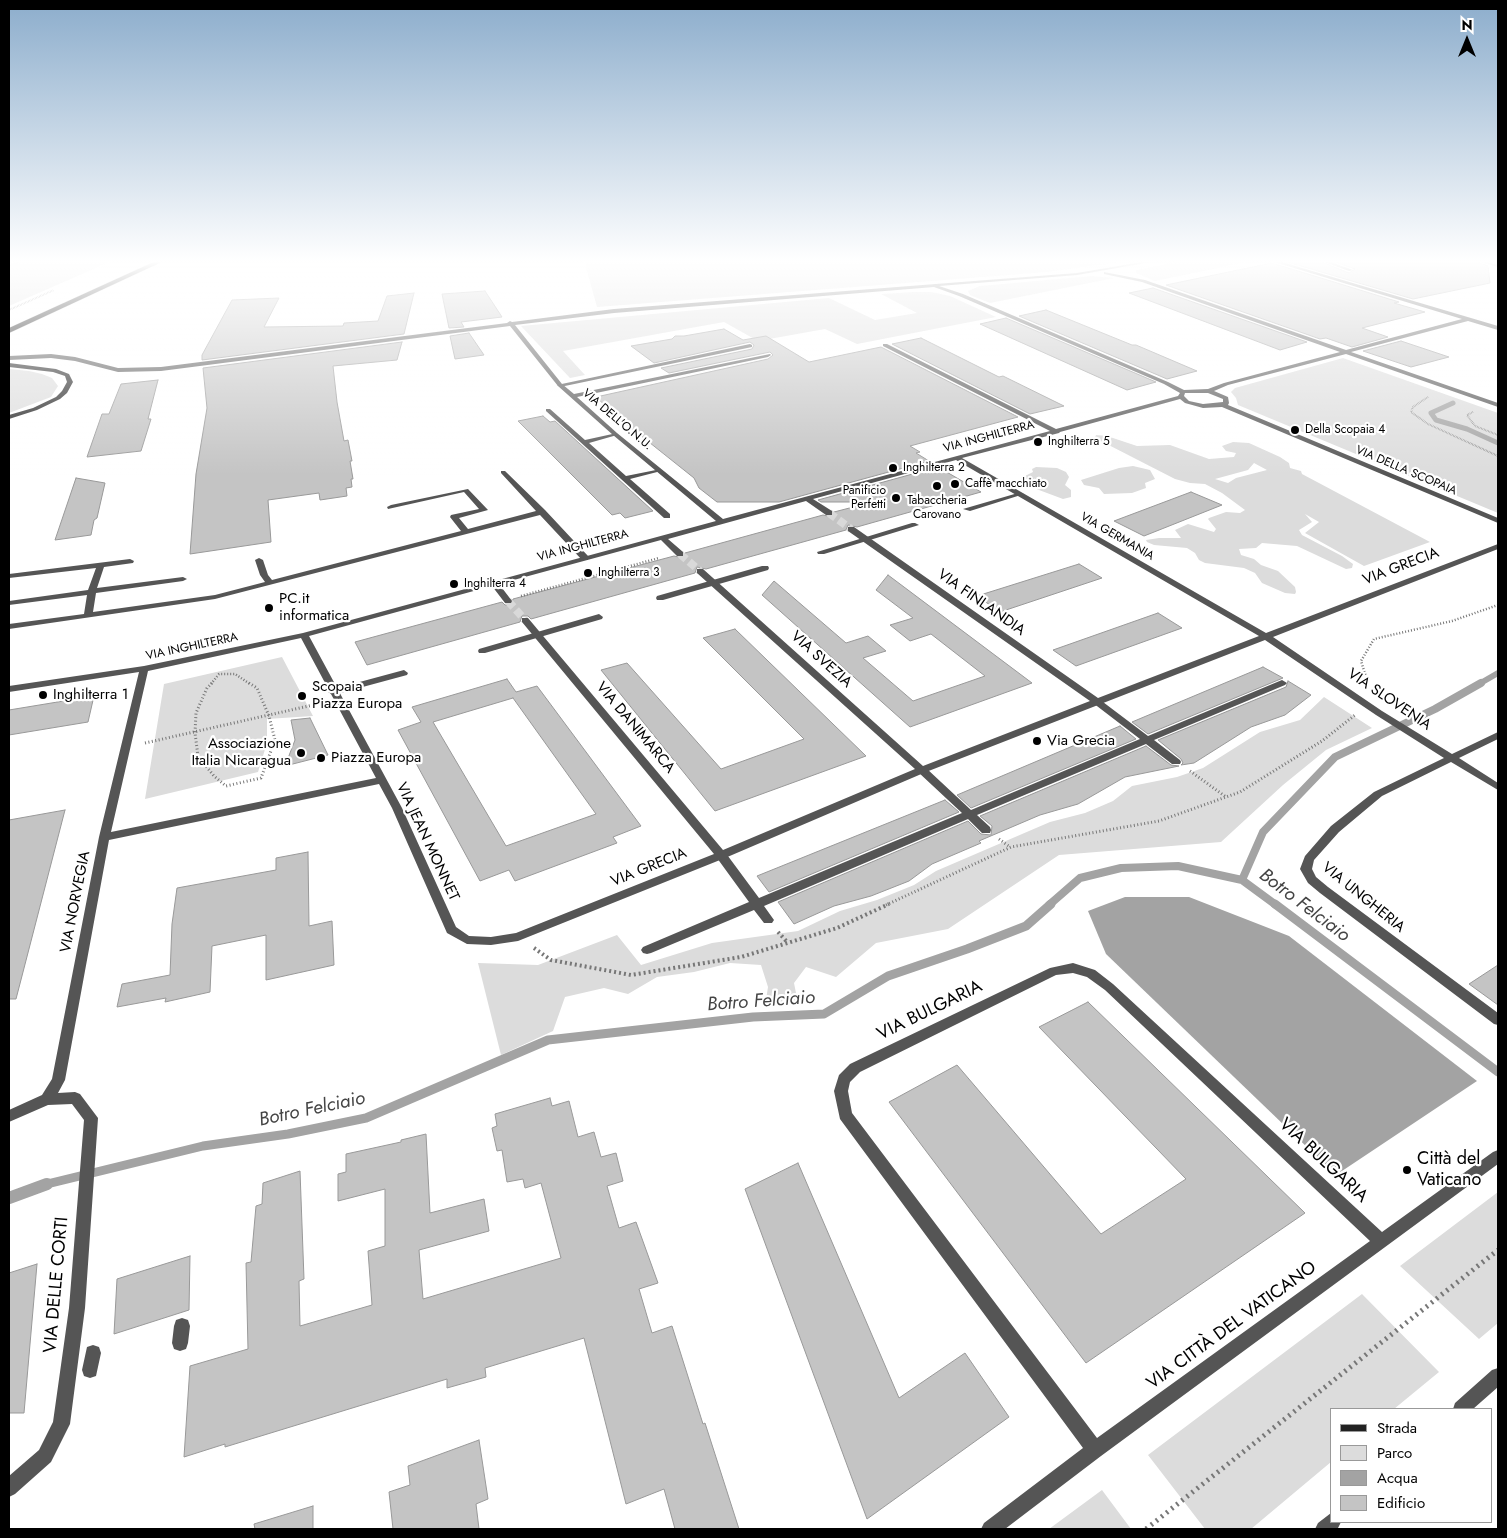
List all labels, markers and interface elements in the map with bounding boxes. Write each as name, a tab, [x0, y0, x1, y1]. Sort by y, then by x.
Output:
north arrow	[1442, 15, 1492, 65]
text: N	[1461, 15, 1473, 35]
street label: VIA DELL'O.N.U.	[579, 387, 655, 453]
street label: VIA INGHILTERRA	[942, 418, 1036, 456]
place label: Della Scopaia 4	[1305, 423, 1385, 437]
marker: Della Scopaia 4	[1289, 424, 1301, 436]
place label: Inghilterra 5	[1048, 435, 1110, 449]
marker: Inghilterra 5	[1032, 436, 1044, 448]
street label: VIA DELLA SCOPAIA	[1353, 443, 1459, 499]
place label: Inghilterra 2	[903, 461, 965, 475]
marker: Inghilterra 2	[887, 462, 899, 474]
place label: Caffè macchiato	[965, 477, 1047, 491]
marker: Caffè macchiato	[949, 478, 961, 490]
marker: Tabaccheria Carovano	[931, 480, 943, 492]
place label: Panificio Perfetti	[843, 484, 886, 512]
marker: Panificio Perfetti	[890, 492, 902, 504]
place label: Tabaccheria Carovano	[907, 494, 967, 522]
street label: VIA GERMANIA	[1078, 510, 1156, 564]
street label: VIA INGHILTERRA	[536, 527, 630, 565]
street label: VIA GRECIA	[1360, 544, 1442, 590]
place label: Inghilterra 3	[598, 566, 659, 580]
street label: VIA FINLANDIA	[934, 566, 1028, 640]
marker: Inghilterra 3	[582, 567, 594, 579]
place label: Inghilterra 4	[464, 577, 526, 591]
marker: Inghilterra 4	[448, 578, 460, 590]
place label: PC.it informatica	[279, 590, 349, 625]
marker: PC.it informatica	[263, 602, 275, 614]
street label: VIA SVEZIA	[787, 628, 855, 692]
street label: VIA INGHILTERRA	[145, 630, 239, 664]
street label: VIA SLOVENIA	[1344, 665, 1434, 735]
place label: Scopaia Piazza Europa	[312, 678, 402, 713]
street label: VIA DANIMARCA	[592, 679, 678, 777]
place label: Inghilterra 1	[53, 686, 128, 704]
marker: Inghilterra 1	[37, 689, 49, 701]
marker: Scopaia Piazza Europa	[296, 690, 308, 702]
place label: Via Grecia	[1047, 732, 1115, 750]
place label: Associazione Italia Nicaragua	[192, 735, 291, 770]
marker: Via Grecia	[1031, 735, 1043, 747]
marker: Associazione Italia Nicaragua	[295, 747, 307, 759]
place label: Piazza Europa	[331, 749, 421, 767]
marker: Piazza Europa	[315, 752, 327, 764]
street label: VIA JEAN MONNET	[392, 780, 462, 904]
street label: VIA GRECIA	[608, 845, 690, 891]
street label: VIA NORVEGIA	[57, 850, 95, 954]
street label: VIA UNGHERIA	[1318, 859, 1408, 937]
water label: Botro Felciaio	[1254, 864, 1354, 948]
street label: VIA BULGARIA	[874, 976, 986, 1046]
water label: Botro Felciaio	[706, 987, 816, 1017]
water label: Botro Felciaio	[257, 1088, 367, 1132]
street label: VIA BULGARIA	[1274, 1114, 1372, 1208]
place label: Città del Vaticano	[1417, 1149, 1481, 1192]
marker: Città del Vaticano	[1401, 1164, 1413, 1176]
street label: VIA DELLE CORTI	[40, 1216, 74, 1354]
street label: VIA CITTÀ DEL VATICANO	[1143, 1257, 1321, 1395]
legend	[1330, 1408, 1492, 1523]
text: Strada	[1377, 1417, 1417, 1439]
text: Parco	[1377, 1442, 1412, 1464]
text: Acqua	[1377, 1467, 1418, 1489]
text: Edificio	[1377, 1492, 1425, 1514]

